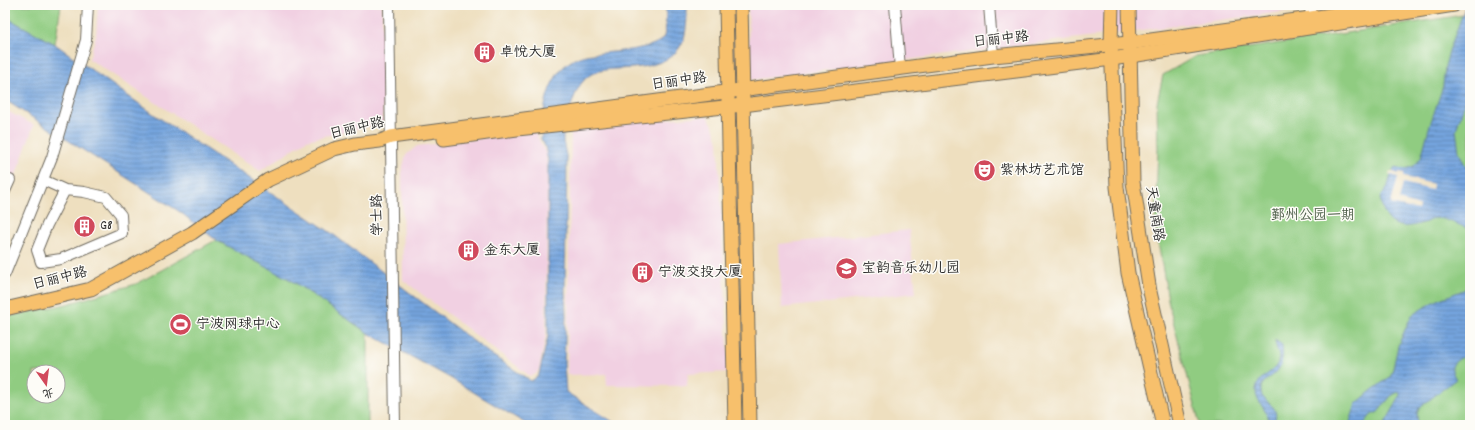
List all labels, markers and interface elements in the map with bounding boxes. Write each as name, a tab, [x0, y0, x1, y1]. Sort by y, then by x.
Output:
street label: 日丽中路	[972, 27, 1030, 53]
building icon: 卓悦大厦	[471, 40, 497, 66]
place label: 卓悦大厦	[500, 43, 556, 63]
street label: 日丽中路	[650, 68, 708, 96]
street label: 日丽中路	[327, 113, 387, 145]
theatre icon: 紫林坊艺术馆	[972, 158, 998, 184]
place label: 紫林坊艺术馆	[1000, 161, 1084, 181]
street label: 天童南路	[1140, 185, 1168, 243]
street label: 学士路	[368, 194, 388, 236]
park label: 鄞州公园一期	[1271, 206, 1355, 226]
building icon: G8	[71, 213, 97, 239]
place label: G8	[100, 216, 113, 236]
building icon: 金东大厦	[455, 238, 481, 264]
place label: 金东大厦	[484, 241, 540, 261]
school or university icon: 宝韵音乐幼儿园	[834, 256, 860, 282]
place label: 宝韵音乐幼儿园	[862, 259, 960, 279]
building icon: 宁波交投大厦	[629, 260, 655, 286]
street label: 日丽中路	[30, 263, 90, 295]
place label: 宁波交投大厦	[658, 263, 742, 283]
sports icon: 宁波网球中心	[168, 312, 194, 338]
place label: 宁波网球中心	[196, 315, 280, 335]
north arrow	[26, 364, 66, 404]
text: 北	[41, 383, 55, 401]

